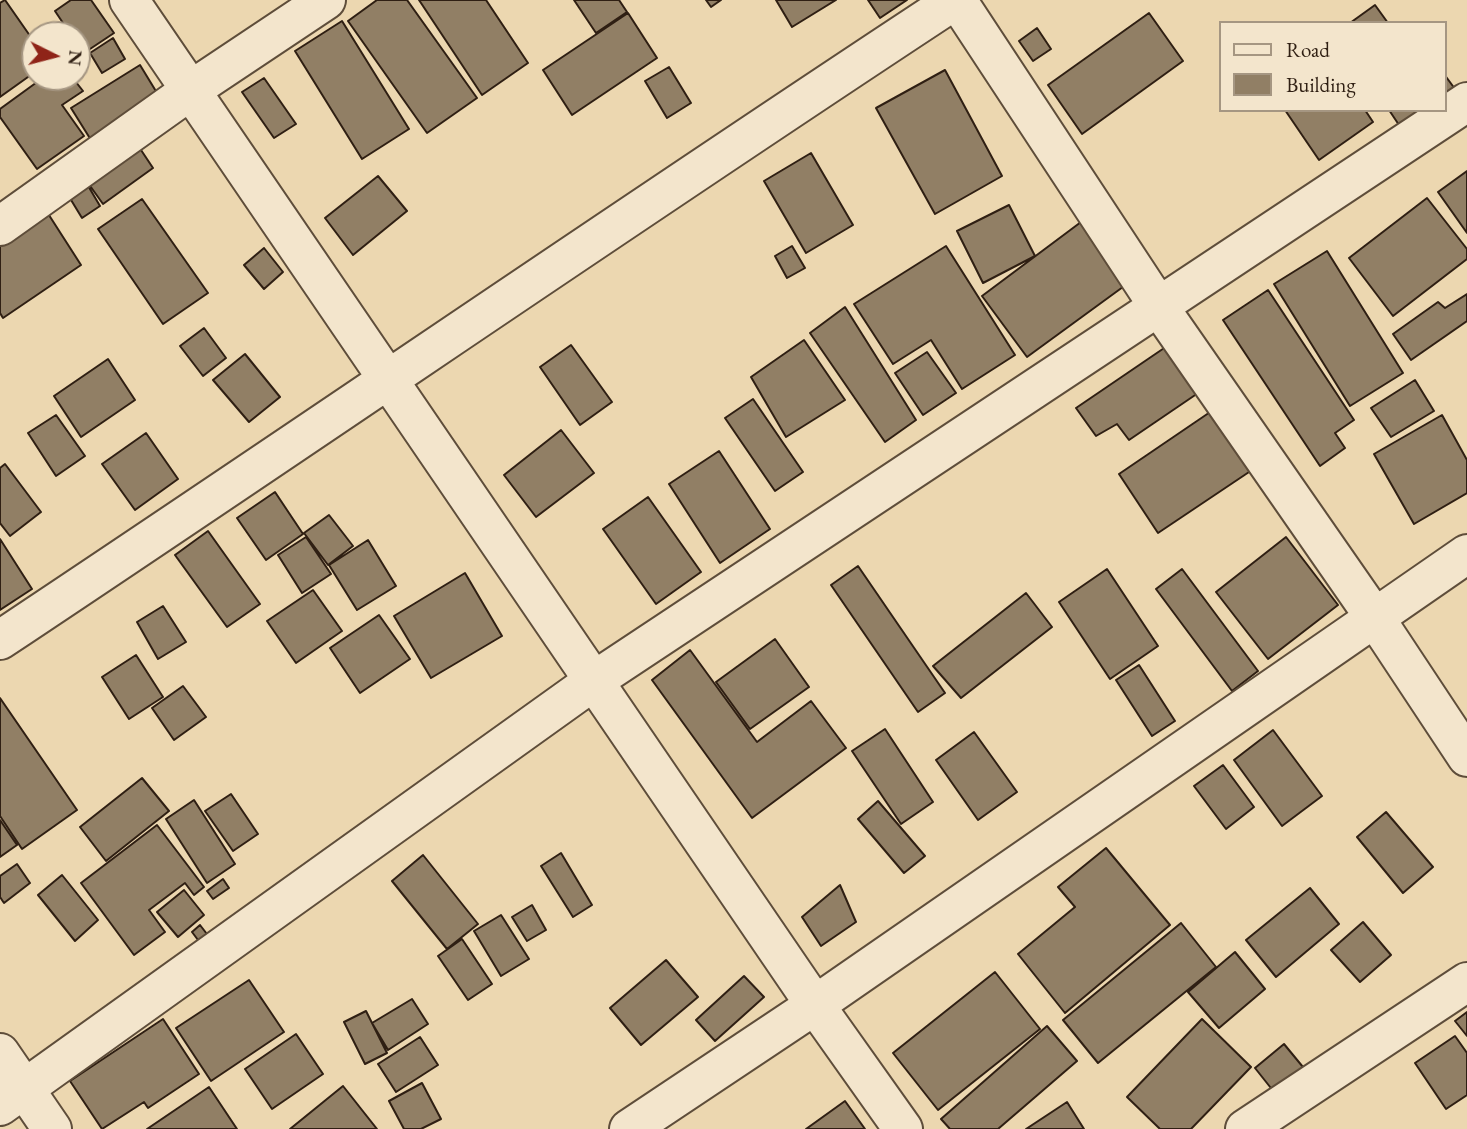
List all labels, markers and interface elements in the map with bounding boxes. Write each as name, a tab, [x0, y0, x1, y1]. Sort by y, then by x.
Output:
north arrow	[21, 21, 91, 91]
legend	[1218, 21, 1446, 112]
text: Road	[1286, 36, 1330, 63]
text: N	[62, 49, 89, 67]
text: Building	[1286, 71, 1356, 98]

